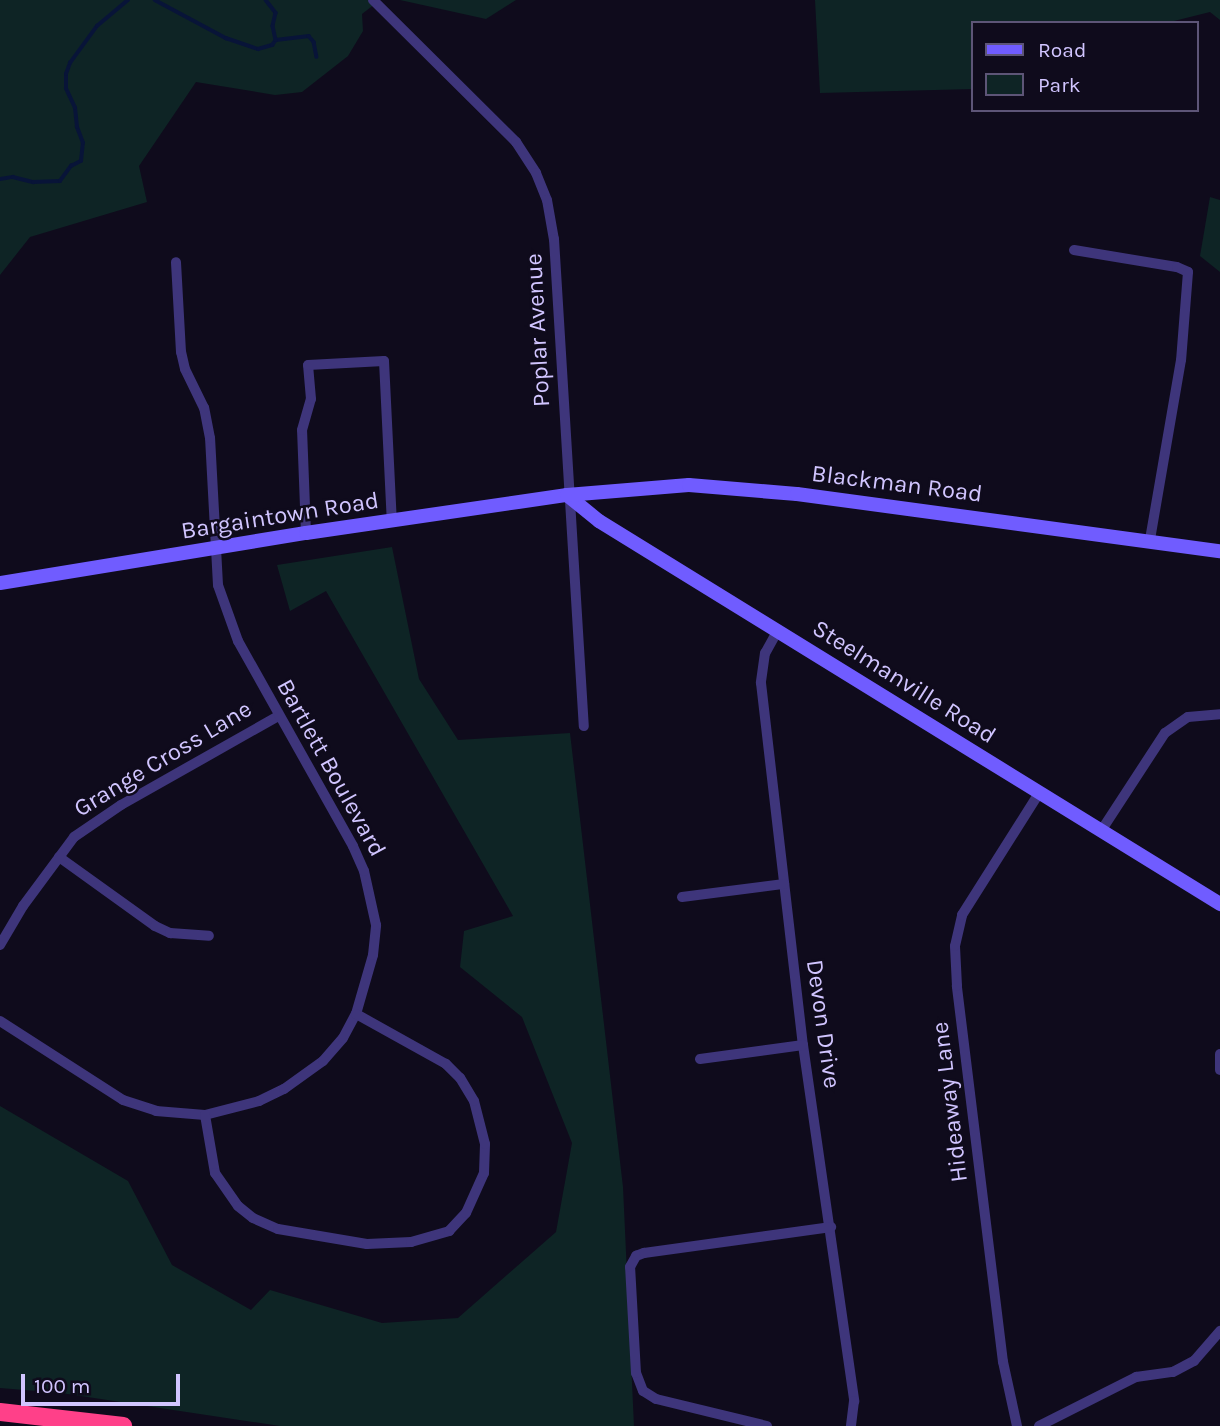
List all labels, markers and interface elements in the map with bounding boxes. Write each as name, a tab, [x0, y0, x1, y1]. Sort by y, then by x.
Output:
legend	[972, 21, 1199, 112]
text: Road	[1038, 38, 1086, 62]
text: Park	[1038, 73, 1081, 97]
street label: Poplar Avenue	[520, 252, 556, 408]
street label: Blackman Road	[810, 459, 984, 509]
street label: Bargaintown Road	[179, 486, 381, 546]
street label: Steelmanville Road	[807, 614, 1001, 750]
street label: Bartlett Boulevard	[270, 674, 392, 862]
street label: Grange Cross Lane	[69, 695, 257, 823]
street label: Devon Drive	[800, 958, 846, 1090]
street label: Hideaway Lane	[926, 1020, 974, 1184]
scale bar	[24, 1360, 184, 1404]
text: 100 m	[34, 1374, 91, 1398]

